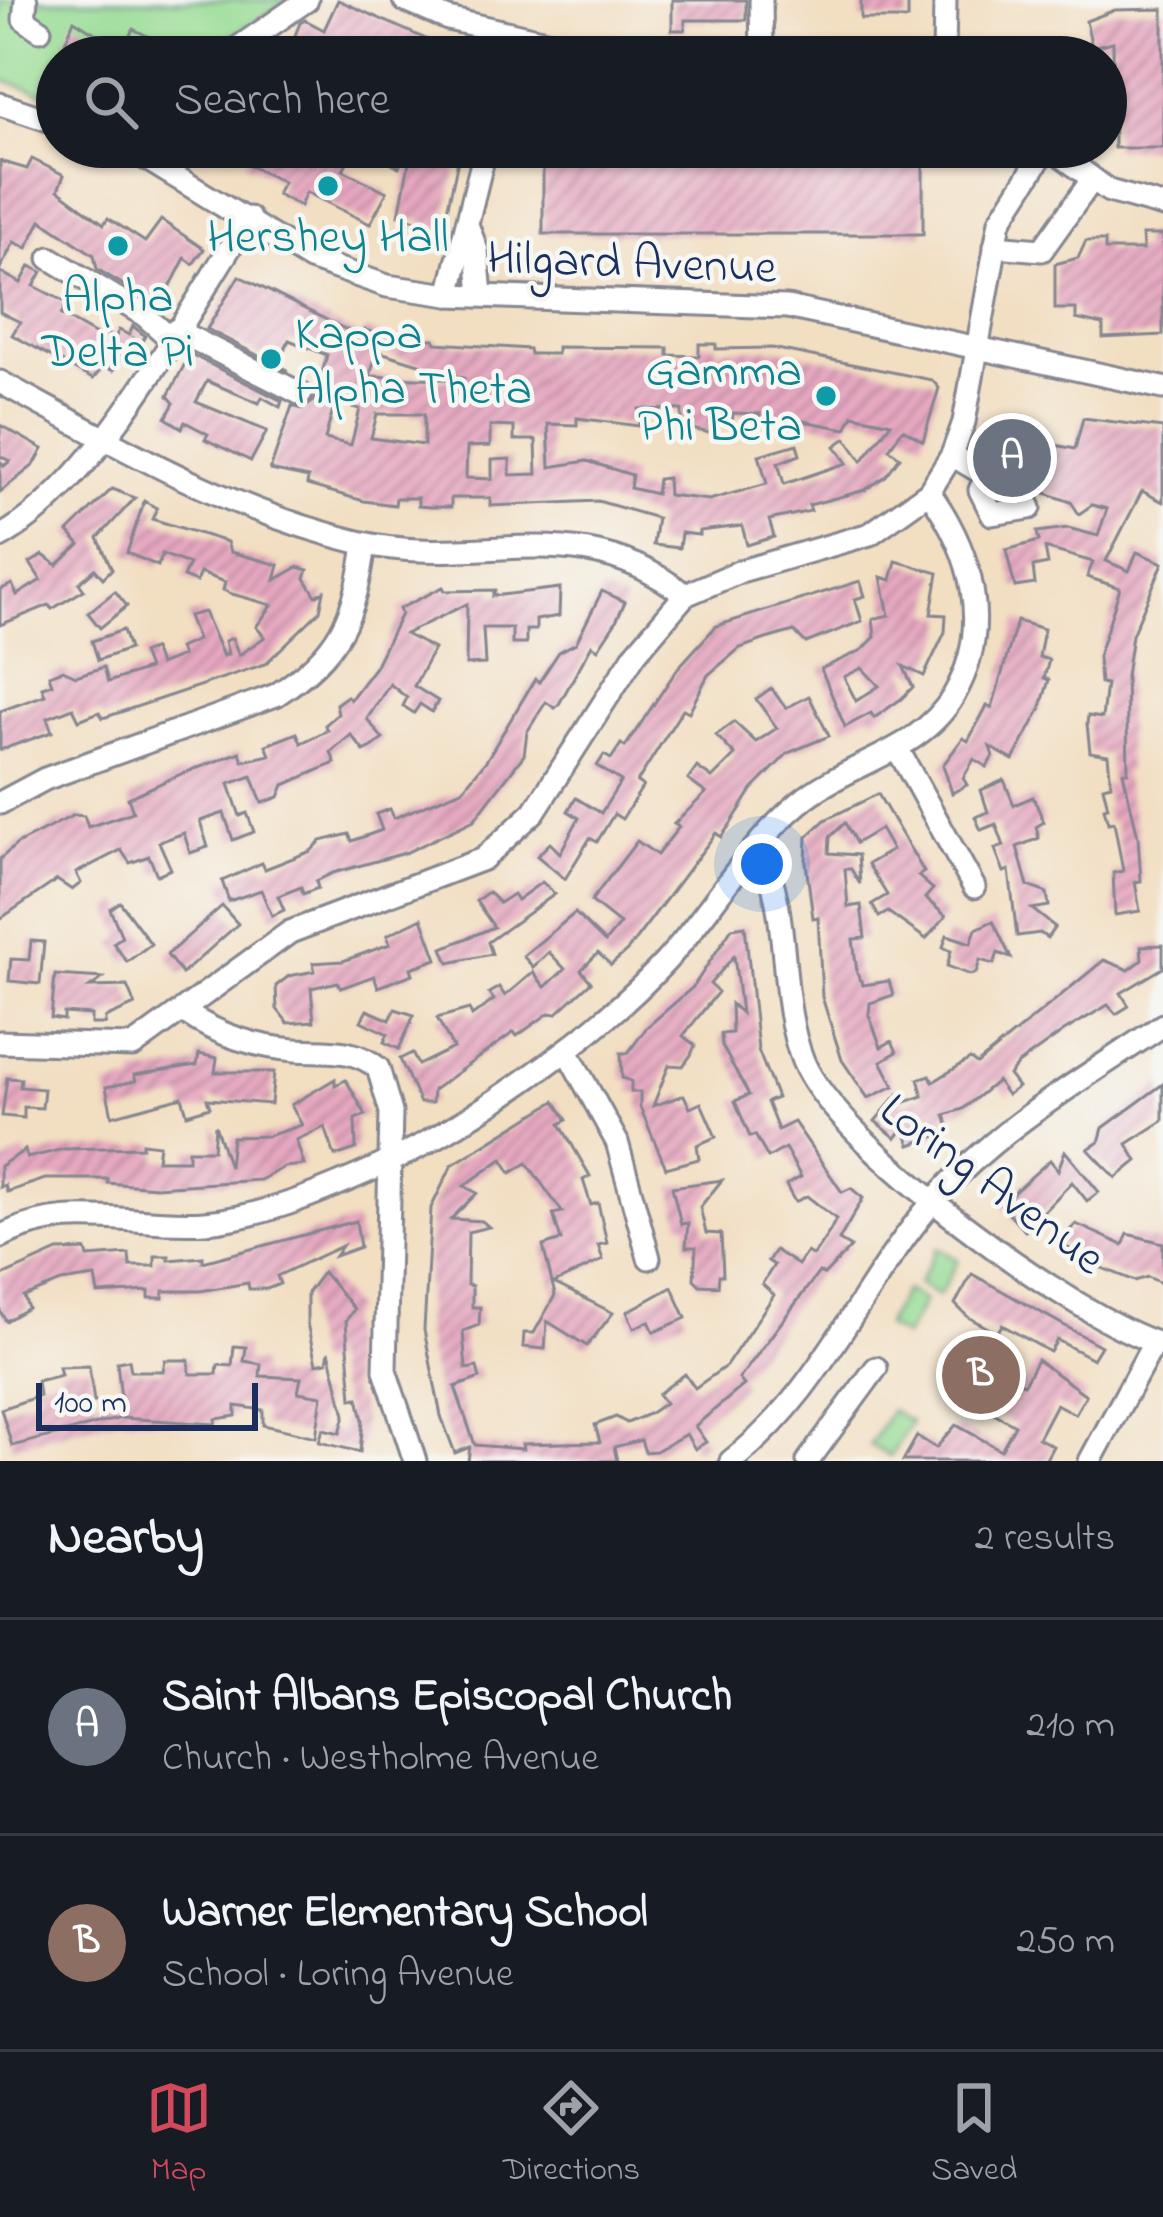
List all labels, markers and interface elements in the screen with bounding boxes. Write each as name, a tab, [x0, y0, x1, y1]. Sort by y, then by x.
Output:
search box	[36, 36, 1127, 168]
icon: search	[78, 69, 144, 135]
text: Search here	[174, 69, 390, 135]
marker: Hershey Hall	[315, 173, 341, 199]
place label: Hershey Hall	[207, 204, 449, 274]
street label: Hilgard Avenue	[486, 225, 778, 306]
marker: Alpha Delta Pi	[105, 233, 131, 259]
place label: Alpha Delta Pi	[41, 264, 194, 389]
place label: Kappa Alpha Theta	[295, 301, 532, 426]
place label: Gamma Phi Beta	[638, 338, 802, 463]
marker: Kappa Alpha Theta	[258, 346, 284, 372]
marker: Gamma Phi Beta	[813, 383, 839, 409]
pin: A	[973, 413, 1051, 503]
your location	[732, 834, 792, 894]
street label: Loring Avenue	[863, 1078, 1119, 1295]
pin: B	[942, 1330, 1020, 1420]
scale bar	[36, 1377, 258, 1430]
text: 100 m	[54, 1380, 127, 1428]
text: Nearby	[48, 1502, 204, 1577]
text: 2 results	[975, 1511, 1115, 1568]
text: Saint Albans Episcopal Church	[162, 1665, 732, 1731]
text: A	[75, 1698, 99, 1755]
text: 210 m	[1026, 1698, 1115, 1755]
text: Church · Westholme Avenue	[162, 1731, 599, 1788]
text: Warner Elementary School	[162, 1881, 648, 1947]
text: B	[74, 1914, 100, 1971]
text: 250 m	[1016, 1914, 1115, 1971]
text: School · Loring Avenue	[162, 1947, 514, 2004]
tab: Map	[146, 2075, 212, 2195]
tab: Directions	[503, 2075, 640, 2195]
tab: Saved	[931, 2075, 1017, 2195]

